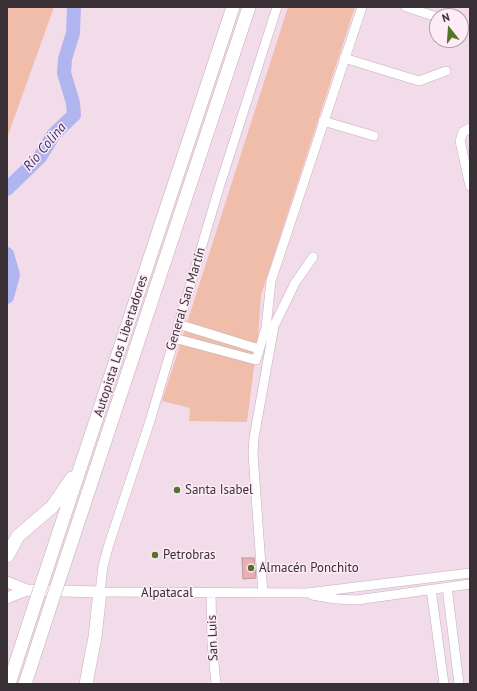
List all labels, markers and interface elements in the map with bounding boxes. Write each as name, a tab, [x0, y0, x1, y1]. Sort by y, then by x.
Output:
north arrow	[429, 8, 469, 48]
text: N	[440, 10, 451, 25]
water label: Río Colina	[20, 120, 70, 174]
street label: General San Martín	[163, 246, 209, 352]
street label: Autopista Los Libertadores	[91, 273, 151, 419]
place label: Santa Isabel	[185, 482, 253, 498]
marker: Santa Isabel	[172, 485, 182, 495]
place label: Petrobras	[163, 547, 216, 563]
marker: Petrobras	[150, 550, 160, 560]
place label: Almacén Ponchito	[259, 560, 359, 576]
marker: Almacén Ponchito	[246, 563, 256, 573]
street label: Alpatacal	[141, 585, 193, 601]
street label: San Luis	[204, 615, 222, 661]

